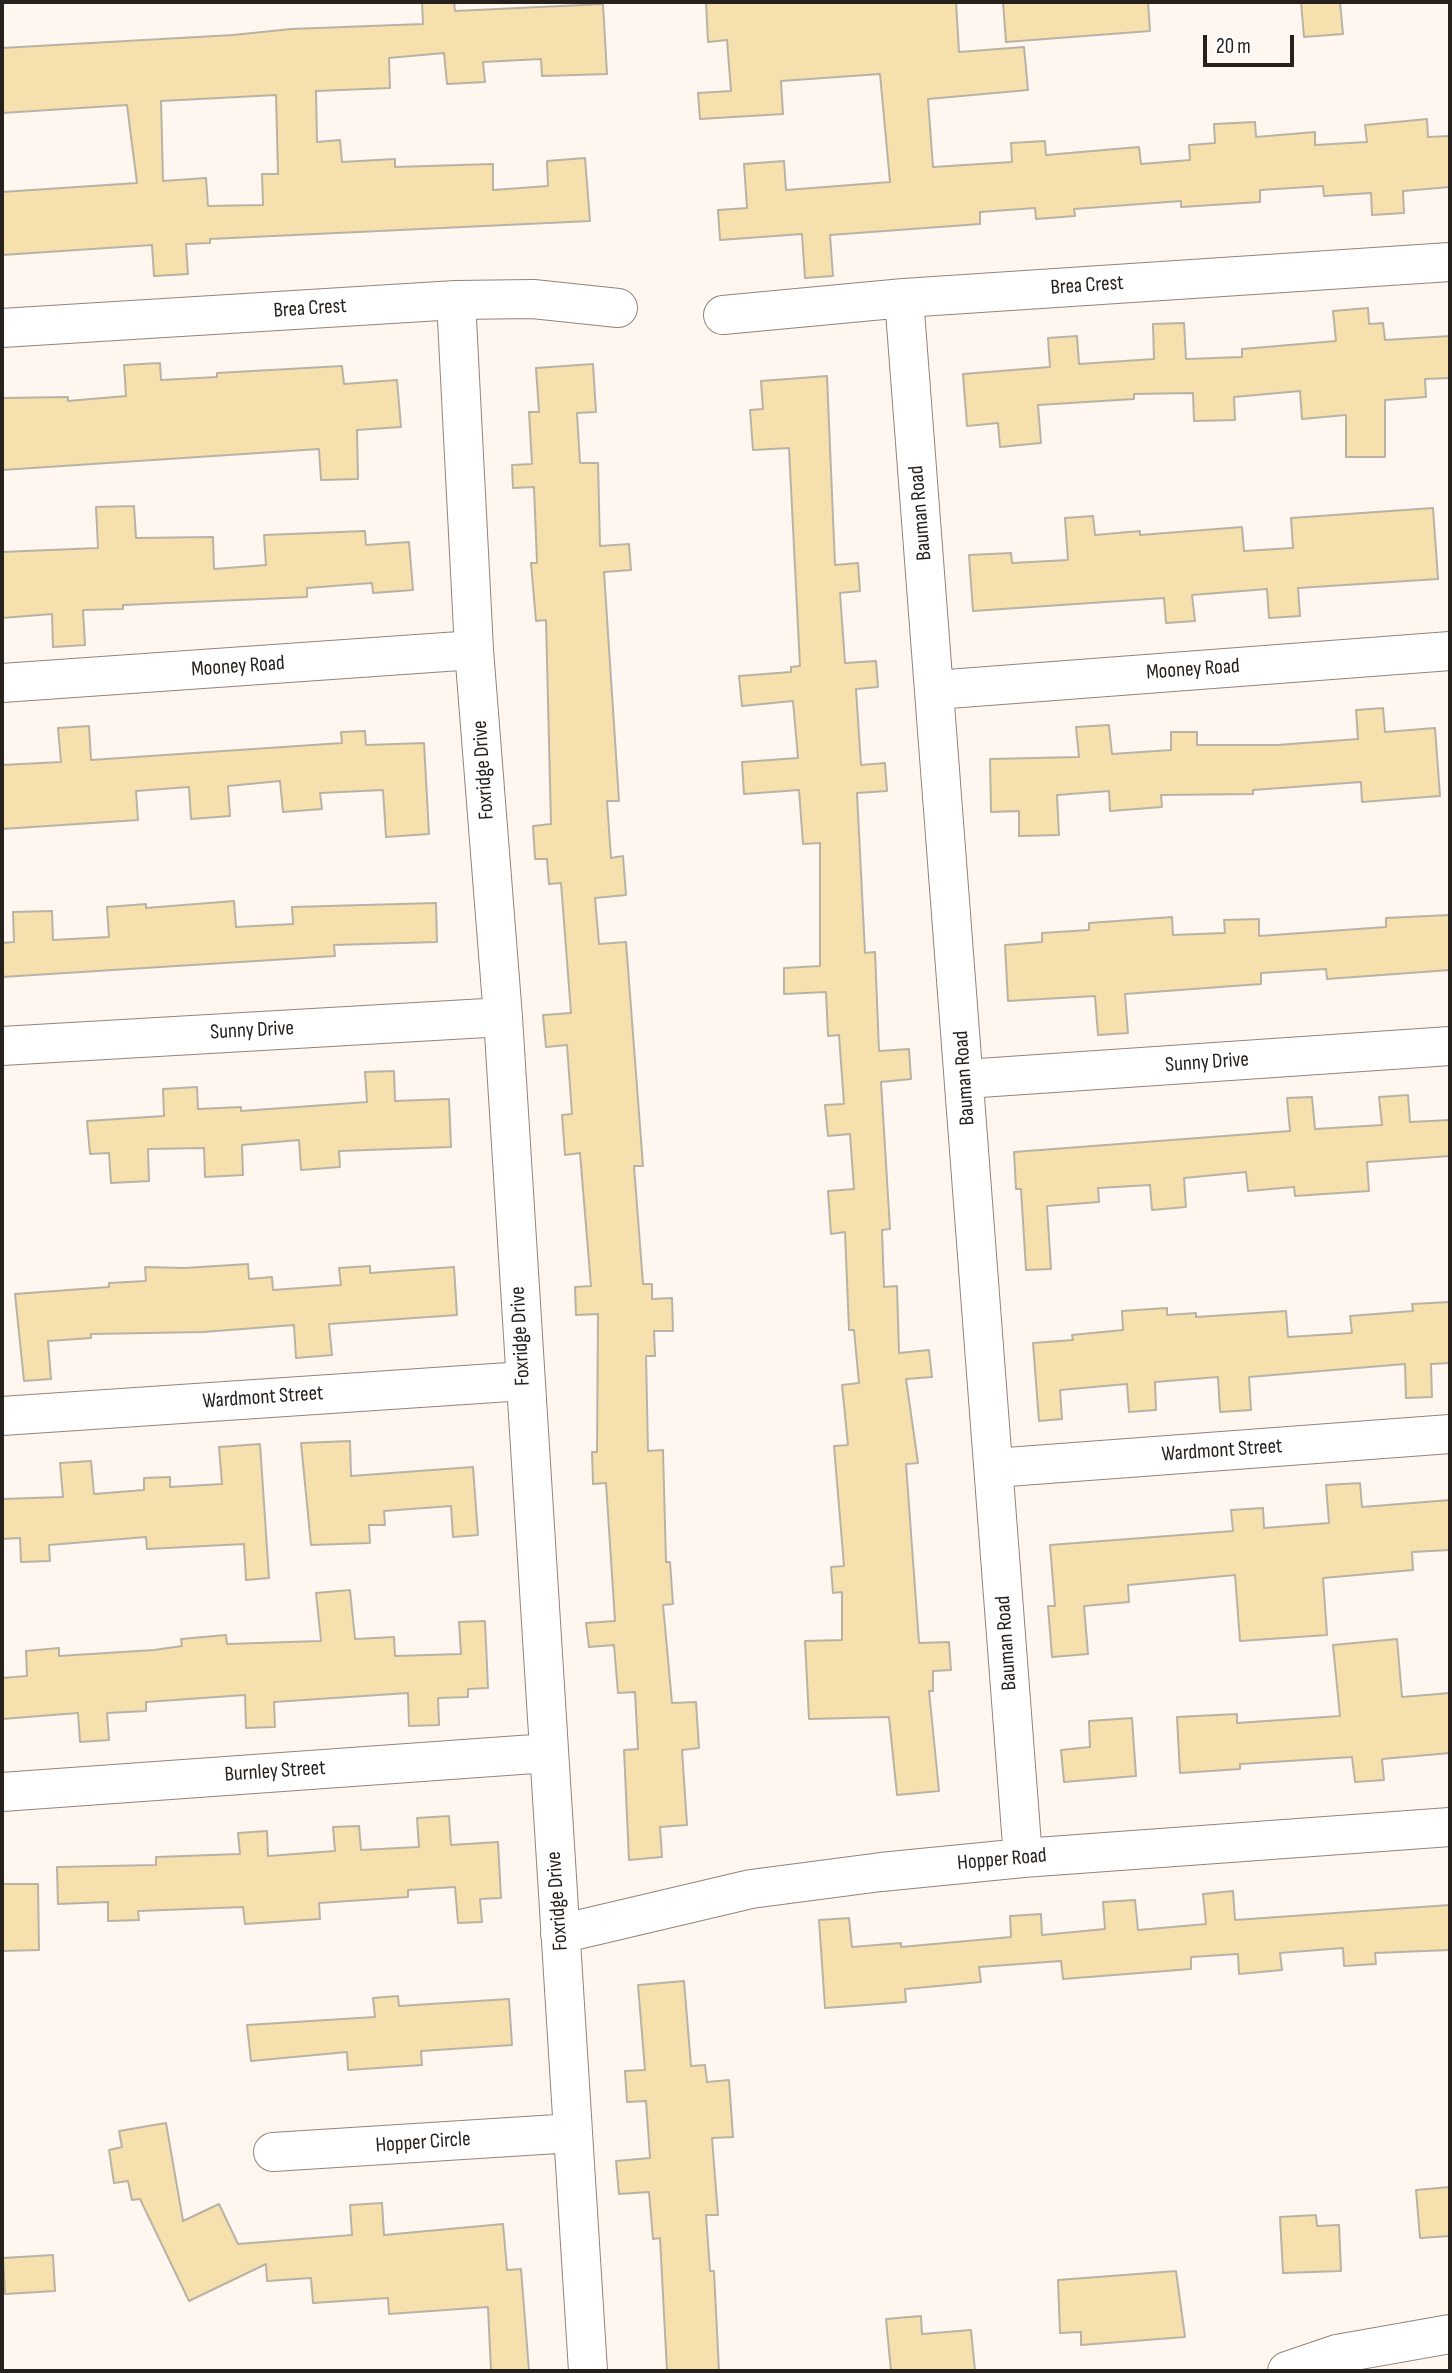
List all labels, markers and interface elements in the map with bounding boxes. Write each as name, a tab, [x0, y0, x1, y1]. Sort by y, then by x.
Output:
scale bar	[1207, 21, 1298, 65]
text: 20 m	[1216, 34, 1251, 59]
street label: Brea Crest	[1050, 271, 1124, 301]
street label: Brea Crest	[273, 294, 347, 324]
street label: Bauman Road	[904, 465, 938, 561]
street label: Mooney Road	[190, 651, 286, 683]
street label: Mooney Road	[1145, 654, 1241, 686]
street label: Foxridge Drive	[468, 719, 500, 821]
street label: Sunny Drive	[210, 1016, 294, 1046]
street label: Bauman Road	[949, 1030, 981, 1126]
street label: Sunny Drive	[1164, 1048, 1250, 1078]
street label: Foxridge Drive	[506, 1286, 536, 1386]
street label: Wardmont Street	[202, 1381, 324, 1415]
street label: Wardmont Street	[1161, 1434, 1283, 1468]
street label: Bauman Road	[991, 1595, 1023, 1691]
street label: Burnley Street	[224, 1756, 326, 1788]
street label: Hopper Road	[956, 1844, 1048, 1876]
street label: Foxridge Drive	[542, 1850, 574, 1952]
street label: Hopper Circle	[375, 2127, 471, 2159]

